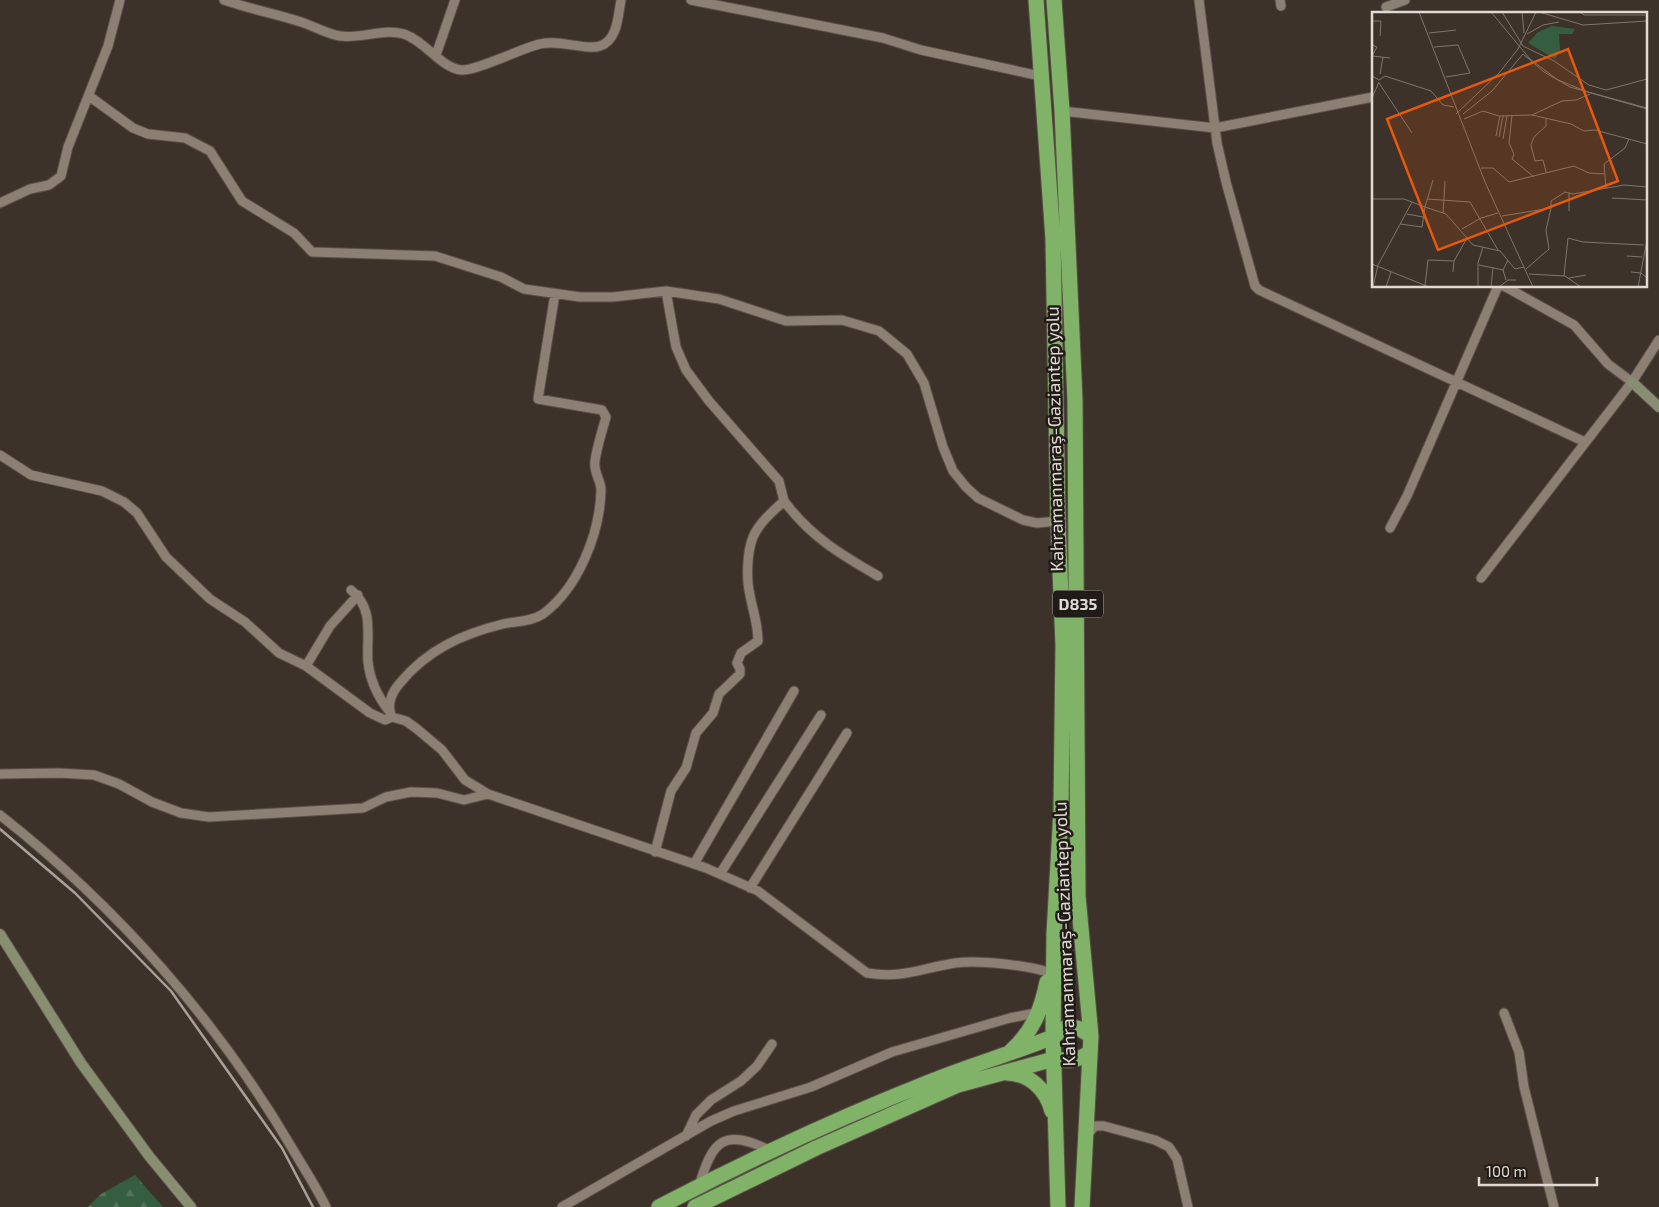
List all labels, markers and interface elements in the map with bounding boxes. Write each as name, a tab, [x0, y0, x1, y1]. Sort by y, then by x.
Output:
inset map	[1372, 12, 1646, 288]
street label: Kahramanmaraş-Gaziantep yolu	[1041, 306, 1068, 572]
road number: D835	[1053, 590, 1103, 618]
street label: Kahramanmaraş-Gaziantep yolu	[1048, 801, 1081, 1067]
scale bar	[1479, 1154, 1596, 1186]
text: 100 m	[1486, 1162, 1527, 1180]

